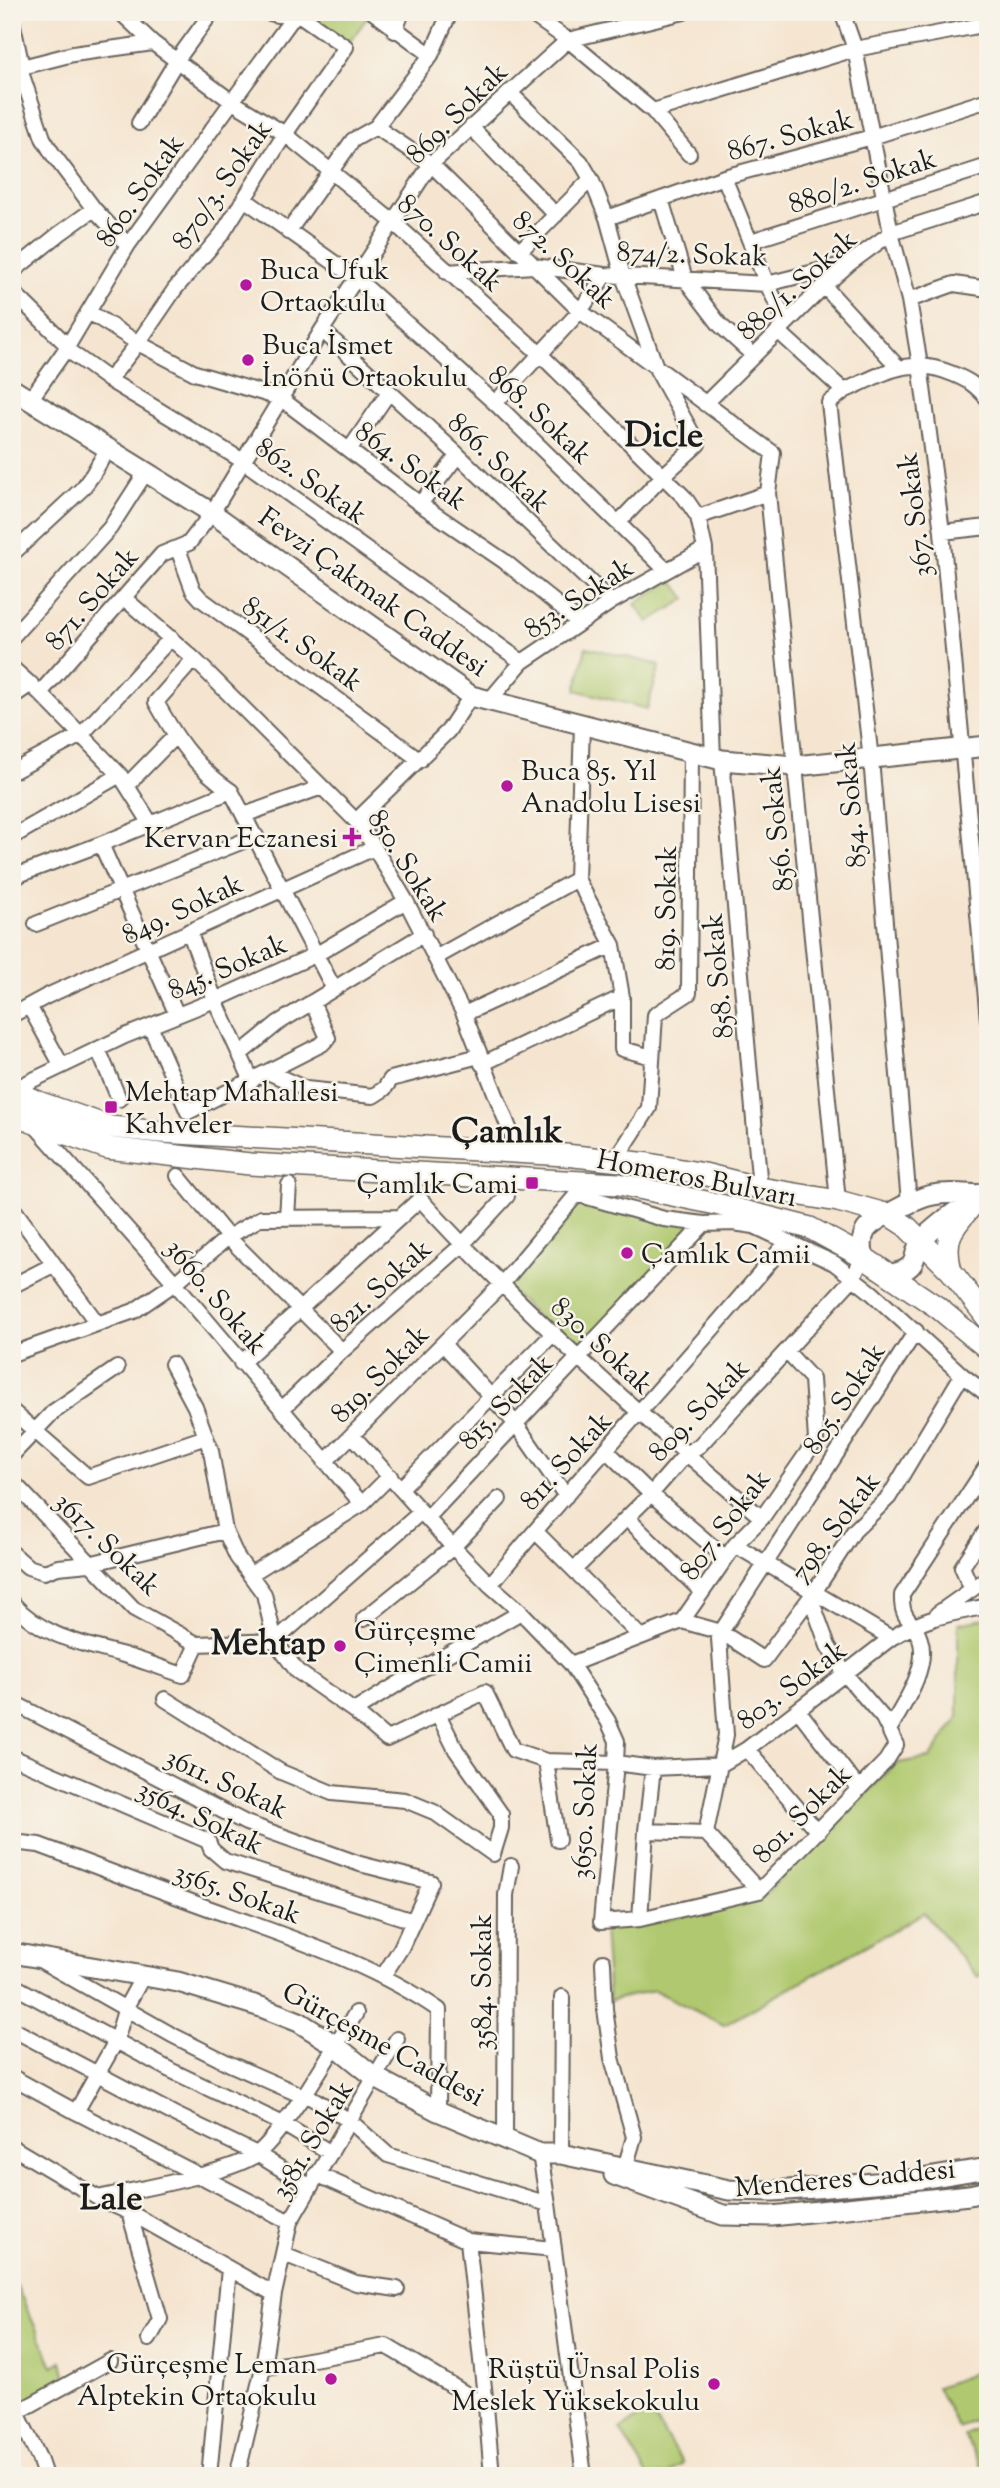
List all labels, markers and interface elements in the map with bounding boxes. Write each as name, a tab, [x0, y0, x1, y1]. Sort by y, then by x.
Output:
street label: 869. Sokak	[398, 54, 518, 174]
street label: 867. Sokak	[723, 101, 858, 173]
street label: 870/3. Sokak	[164, 112, 283, 259]
street label: 860. Sokak	[88, 127, 195, 257]
street label: 880/2. Sokak	[784, 140, 942, 226]
street label: 870. Sokak	[387, 186, 511, 303]
street label: 872. Sokak	[502, 203, 624, 320]
street label: 880/1. Sokak	[729, 221, 867, 351]
street label: 874/2. Sokak	[616, 233, 768, 279]
place label: Buca Ufuk Ortaokulu	[260, 252, 389, 324]
marker: Buca Ufuk Ortaokulu	[238, 277, 254, 293]
place label: Buca İsmet İnönü Ortaokulu	[262, 327, 467, 399]
marker: Buca İsmet İnönü Ortaokulu	[240, 352, 256, 368]
street label: 868. Sokak	[478, 357, 600, 475]
street label: 866. Sokak	[437, 405, 558, 524]
district label: Dicle	[625, 412, 703, 463]
street label: 864. Sokak	[346, 413, 475, 522]
street label: 862. Sokak	[246, 429, 375, 536]
street label: 367. Sokak	[889, 450, 945, 580]
street label: Fevzi Çakmak Caddesi	[249, 499, 495, 688]
street label: 871. Sokak	[37, 539, 150, 661]
street label: 853. Sokak	[517, 549, 642, 650]
street label: 851/1. Sokak	[233, 588, 370, 703]
street label: 854. Sokak	[828, 740, 878, 869]
place label: Buca 85. Yıl Anadolu Lisesi	[521, 753, 701, 825]
street label: 856. Sokak	[753, 764, 805, 893]
marker: Buca 85. Yıl Anadolu Lisesi	[499, 778, 515, 794]
street label: 850. Sokak	[356, 803, 457, 931]
place label: Kervan Eczanesi	[144, 820, 338, 860]
marker: Kervan Eczanesi	[344, 829, 360, 845]
street label: 819. Sokak	[647, 845, 689, 971]
street label: 849. Sokak	[116, 865, 250, 956]
street label: 858. Sokak	[695, 911, 745, 1040]
street label: 845. Sokak	[162, 926, 294, 1012]
place label: Mehtap Mahallesi Kahveler	[125, 1074, 338, 1146]
marker: Mehtap Mahallesi Kahveler	[103, 1099, 119, 1115]
district label: Çamlık	[451, 1108, 563, 1159]
street label: Homeros Bulvarı	[593, 1141, 800, 1219]
place label: Çamlık Cami	[357, 1166, 518, 1206]
marker: Çamlık Cami	[524, 1175, 540, 1191]
street label: 3660. Sokak	[154, 1231, 275, 1365]
street label: 821. Sokak	[322, 1231, 442, 1344]
place label: Çamlık Camii	[641, 1236, 810, 1276]
marker: Çamlık Camii	[619, 1245, 635, 1261]
street label: 830. Sokak	[541, 1289, 661, 1405]
street label: 819. Sokak	[323, 1317, 440, 1434]
street label: 805. Sokak	[794, 1336, 897, 1464]
street label: 815. Sokak	[451, 1346, 564, 1461]
street label: 809. Sokak	[640, 1350, 760, 1472]
street label: 811. Sokak	[512, 1404, 623, 1520]
street label: 807. Sokak	[671, 1462, 781, 1590]
street label: 798. Sokak	[782, 1464, 891, 1591]
street label: 3617. Sokak	[43, 1484, 168, 1607]
place label: Gürçeşme Çimenli Camii	[354, 1613, 533, 1685]
district label: Mehtap	[210, 1620, 326, 1671]
street label: 803. Sokak	[729, 1632, 856, 1741]
marker: Gürçeşme Çimenli Camii	[332, 1638, 348, 1654]
street label: 3611. Sokak	[157, 1739, 294, 1831]
street label: 3650. Sokak	[562, 1742, 610, 1881]
street label: 801. Sokak	[744, 1756, 862, 1874]
street label: 3564. Sokak	[129, 1771, 270, 1867]
street label: 3565. Sokak	[168, 1853, 306, 1936]
street label: 3584. Sokak	[464, 1913, 504, 2051]
street label: Gürçeşme Caddesi	[274, 1973, 491, 2118]
street label: 3581. Sokak	[262, 2073, 365, 2208]
street label: Menderes Caddesi	[733, 2150, 957, 2210]
district label: Lale	[80, 2175, 142, 2226]
place label: Gürçeşme Leman Alptekin Ortaokulu	[77, 2346, 317, 2418]
place label: Rüştü Ünsal Polis Meslek Yüksekokulu	[451, 2351, 700, 2423]
marker: Gürçeşme Leman Alptekin Ortaokulu	[323, 2371, 339, 2387]
marker: Rüştü Ünsal Polis Meslek Yüksekokulu	[706, 2376, 722, 2392]

